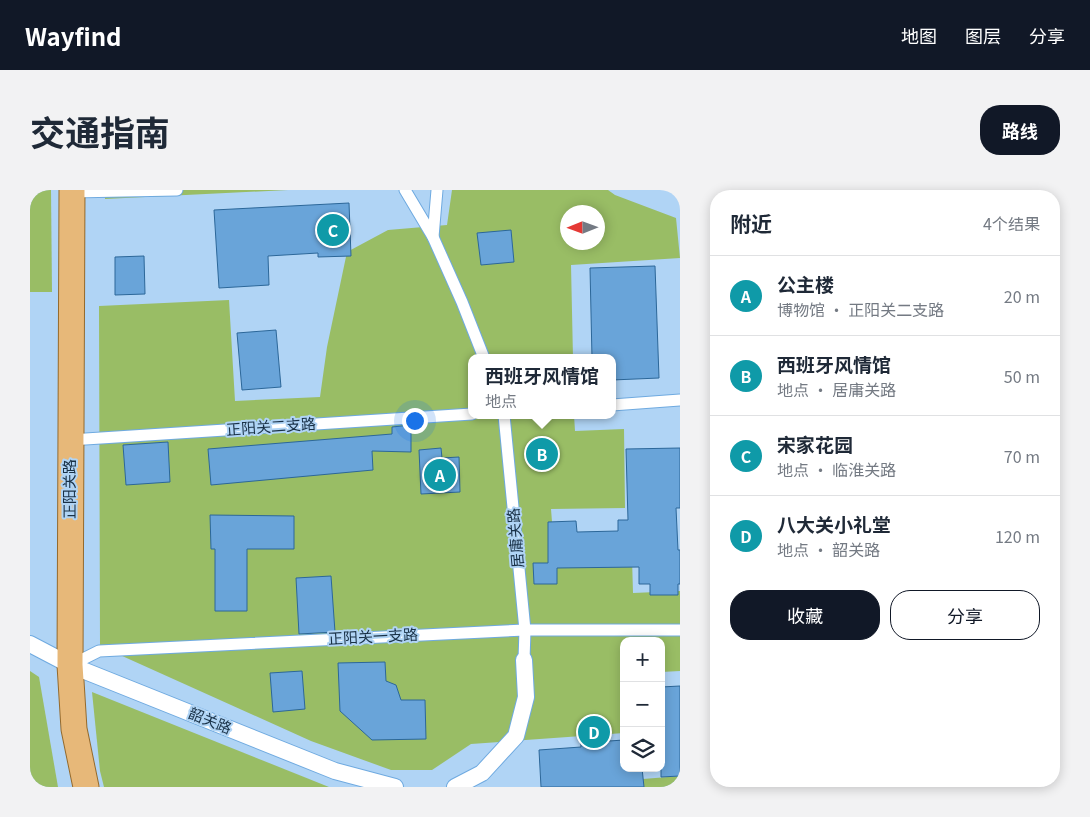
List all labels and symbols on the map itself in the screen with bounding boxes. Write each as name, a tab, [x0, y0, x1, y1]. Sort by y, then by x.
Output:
north arrow	[560, 205, 605, 250]
pin: C	[317, 211, 349, 249]
your location	[402, 408, 428, 434]
street label: 正阳关二支路	[225, 412, 317, 439]
pin: B	[526, 435, 558, 473]
pin: A	[424, 456, 456, 494]
street label: 正阳关路	[58, 459, 79, 519]
street label: 居庸关路	[501, 507, 528, 569]
street label: 正阳关一支路	[327, 623, 418, 648]
street label: 韶关路	[186, 701, 235, 738]
pin: D	[578, 713, 610, 751]

